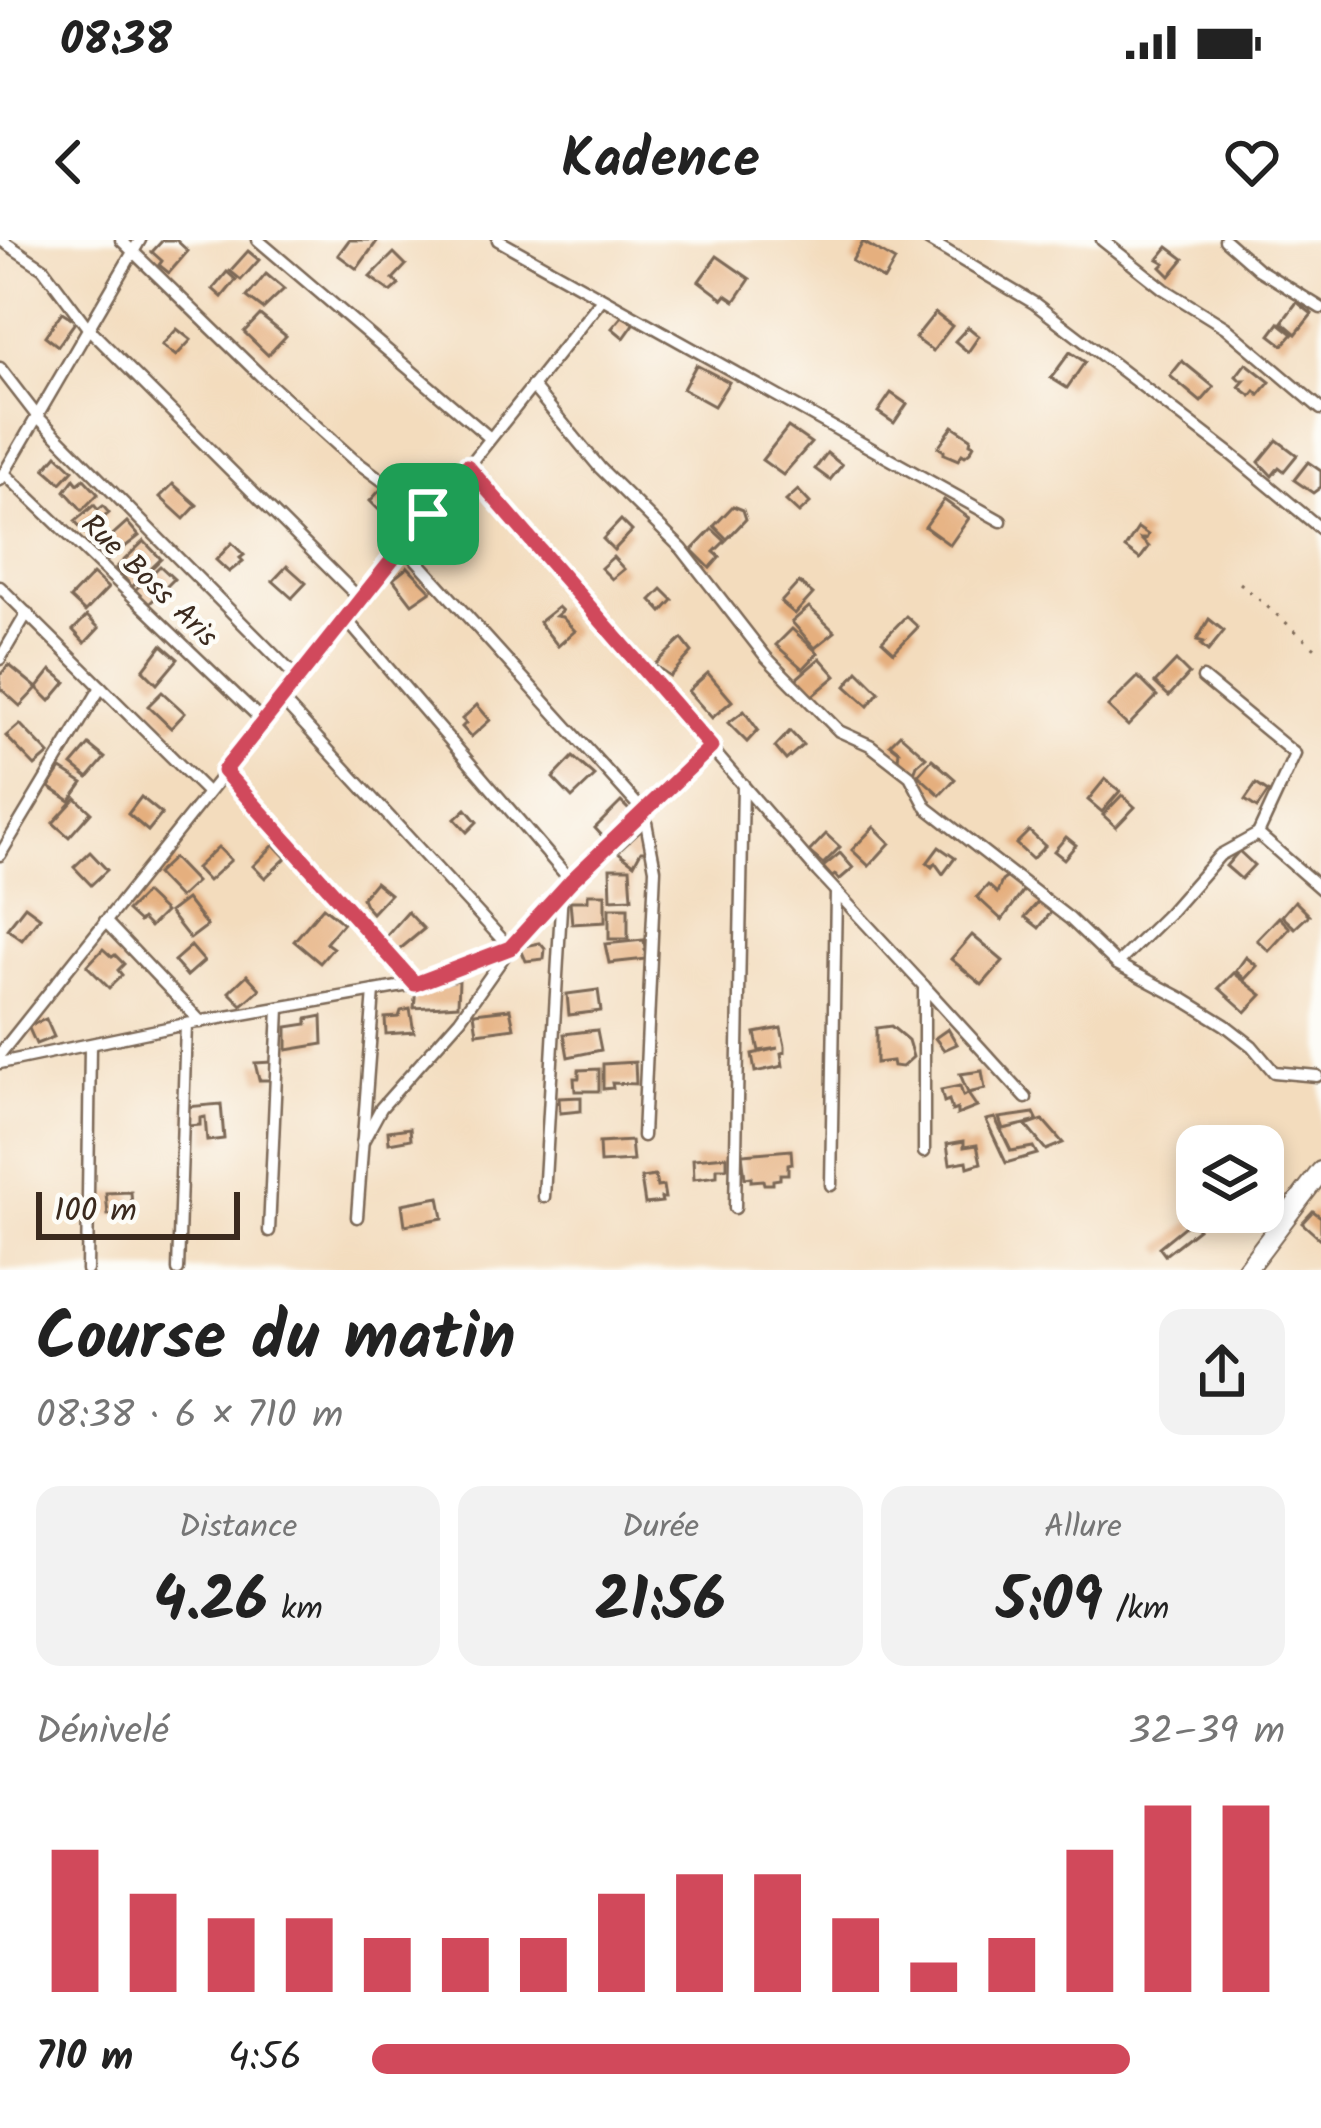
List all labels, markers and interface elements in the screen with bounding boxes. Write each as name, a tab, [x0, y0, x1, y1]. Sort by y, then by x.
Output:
text: 08:38	[60, 6, 172, 78]
text: Kadence	[561, 119, 760, 205]
icon: back	[36, 129, 102, 195]
icon: heart	[1219, 129, 1285, 195]
pin	[377, 463, 479, 565]
icon: arrive	[395, 481, 461, 547]
street label: Rue Boss Aris	[69, 503, 229, 660]
map controls	[1176, 1125, 1284, 1233]
button: layers	[1176, 1125, 1284, 1233]
scale bar	[36, 1186, 240, 1239]
text: 100 m	[54, 1186, 137, 1239]
text: Course du matin	[36, 1288, 516, 1393]
button: share	[1159, 1309, 1285, 1435]
text: 08:38 · 6 × 710 m	[36, 1386, 343, 1448]
text: Distance	[179, 1502, 297, 1555]
text: Durée	[622, 1502, 699, 1555]
text: Allure	[1044, 1502, 1122, 1555]
text: 4.26	[153, 1555, 268, 1651]
text: 21:56	[595, 1555, 726, 1651]
text: 5:09	[996, 1555, 1103, 1651]
text: km	[268, 1584, 323, 1637]
text: /km	[1103, 1584, 1169, 1637]
text: Dénivelé	[36, 1702, 169, 1764]
text: 32–39 m	[1128, 1702, 1285, 1764]
text: 710 m	[36, 2028, 133, 2090]
text: 4:56	[228, 2028, 302, 2090]

